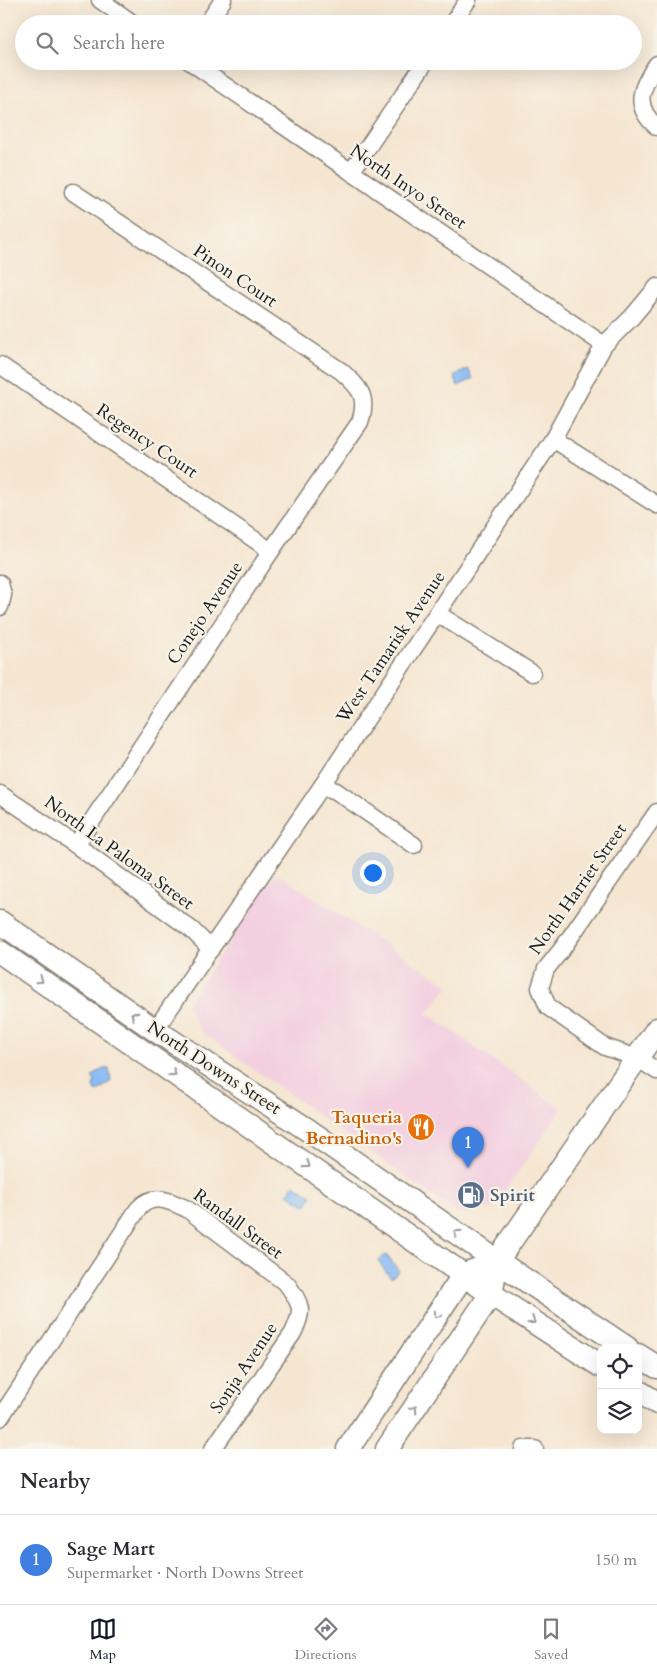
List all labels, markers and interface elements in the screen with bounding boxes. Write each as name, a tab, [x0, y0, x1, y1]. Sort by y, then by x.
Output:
search box	[15, 15, 642, 70]
icon: search	[33, 29, 61, 57]
text: Search here	[73, 30, 165, 56]
street label: North Inyo Street	[345, 139, 472, 236]
street label: Pinon Court	[188, 239, 282, 313]
street label: Regency Court	[91, 398, 203, 484]
street label: Conejo Avenue	[161, 556, 249, 670]
street label: West Tamarisk Avenue	[330, 566, 451, 729]
street label: North La Paloma Street	[39, 790, 199, 916]
street label: North Harriet Street	[523, 818, 633, 960]
your location	[360, 860, 386, 886]
one-way arrow	[34, 974, 44, 983]
one-way arrow	[130, 1012, 140, 1021]
street label: North Downs Street	[142, 1015, 286, 1121]
one-way arrow	[168, 1067, 177, 1076]
place label: Taqueria Bernadino's	[305, 1105, 402, 1151]
restaurant icon: Taqueria Bernadino's	[406, 1112, 436, 1142]
pin: 1	[452, 1127, 484, 1168]
one-way arrow	[301, 1159, 311, 1168]
fuel station icon: Spirit	[456, 1180, 486, 1210]
street label: Randall Street	[188, 1183, 288, 1265]
place label: Spirit	[490, 1183, 535, 1208]
one-way arrow	[453, 1230, 463, 1239]
one-way arrow	[434, 1309, 443, 1319]
one-way arrow	[527, 1314, 536, 1324]
street label: Sonja Avenue	[204, 1317, 284, 1419]
map controls	[597, 1344, 642, 1434]
button: locate	[597, 1344, 642, 1389]
button: layers	[597, 1389, 642, 1434]
one-way arrow	[408, 1405, 417, 1414]
text: Nearby	[20, 1467, 91, 1496]
text: Sage Mart	[67, 1536, 155, 1562]
text: 1	[32, 1549, 40, 1571]
text: 150 m	[595, 1549, 637, 1571]
text: Supermarket · North Downs Street	[67, 1562, 303, 1584]
tab: Map	[89, 1615, 117, 1664]
tab: Directions	[295, 1615, 356, 1664]
tab: Saved	[534, 1615, 568, 1664]

